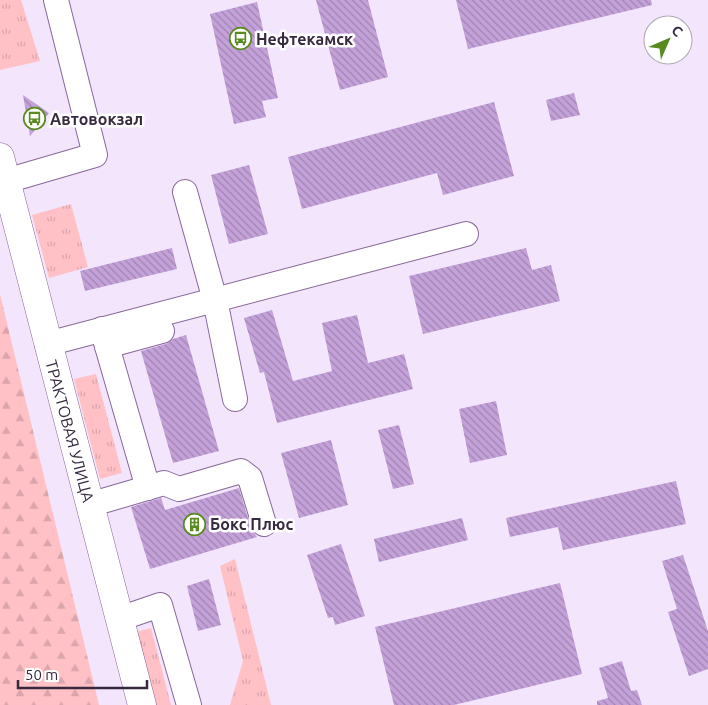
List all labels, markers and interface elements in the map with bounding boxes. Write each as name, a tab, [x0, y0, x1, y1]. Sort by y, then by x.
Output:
north arrow	[643, 15, 693, 65]
text: С	[668, 22, 686, 40]
bus stop icon: Нефтекамск	[228, 27, 252, 51]
place label: Нефтекамск	[256, 30, 353, 48]
bus stop icon: Автовокзал	[22, 107, 46, 131]
place label: Автовокзал	[50, 110, 143, 128]
street label: ТРАКТОВАЯ УЛИЦА	[42, 358, 98, 505]
building icon: Бокс Плюс	[182, 512, 206, 536]
place label: Бокс Плюс	[210, 515, 293, 533]
scale bar	[18, 658, 146, 690]
text: 50 m	[25, 666, 58, 683]

